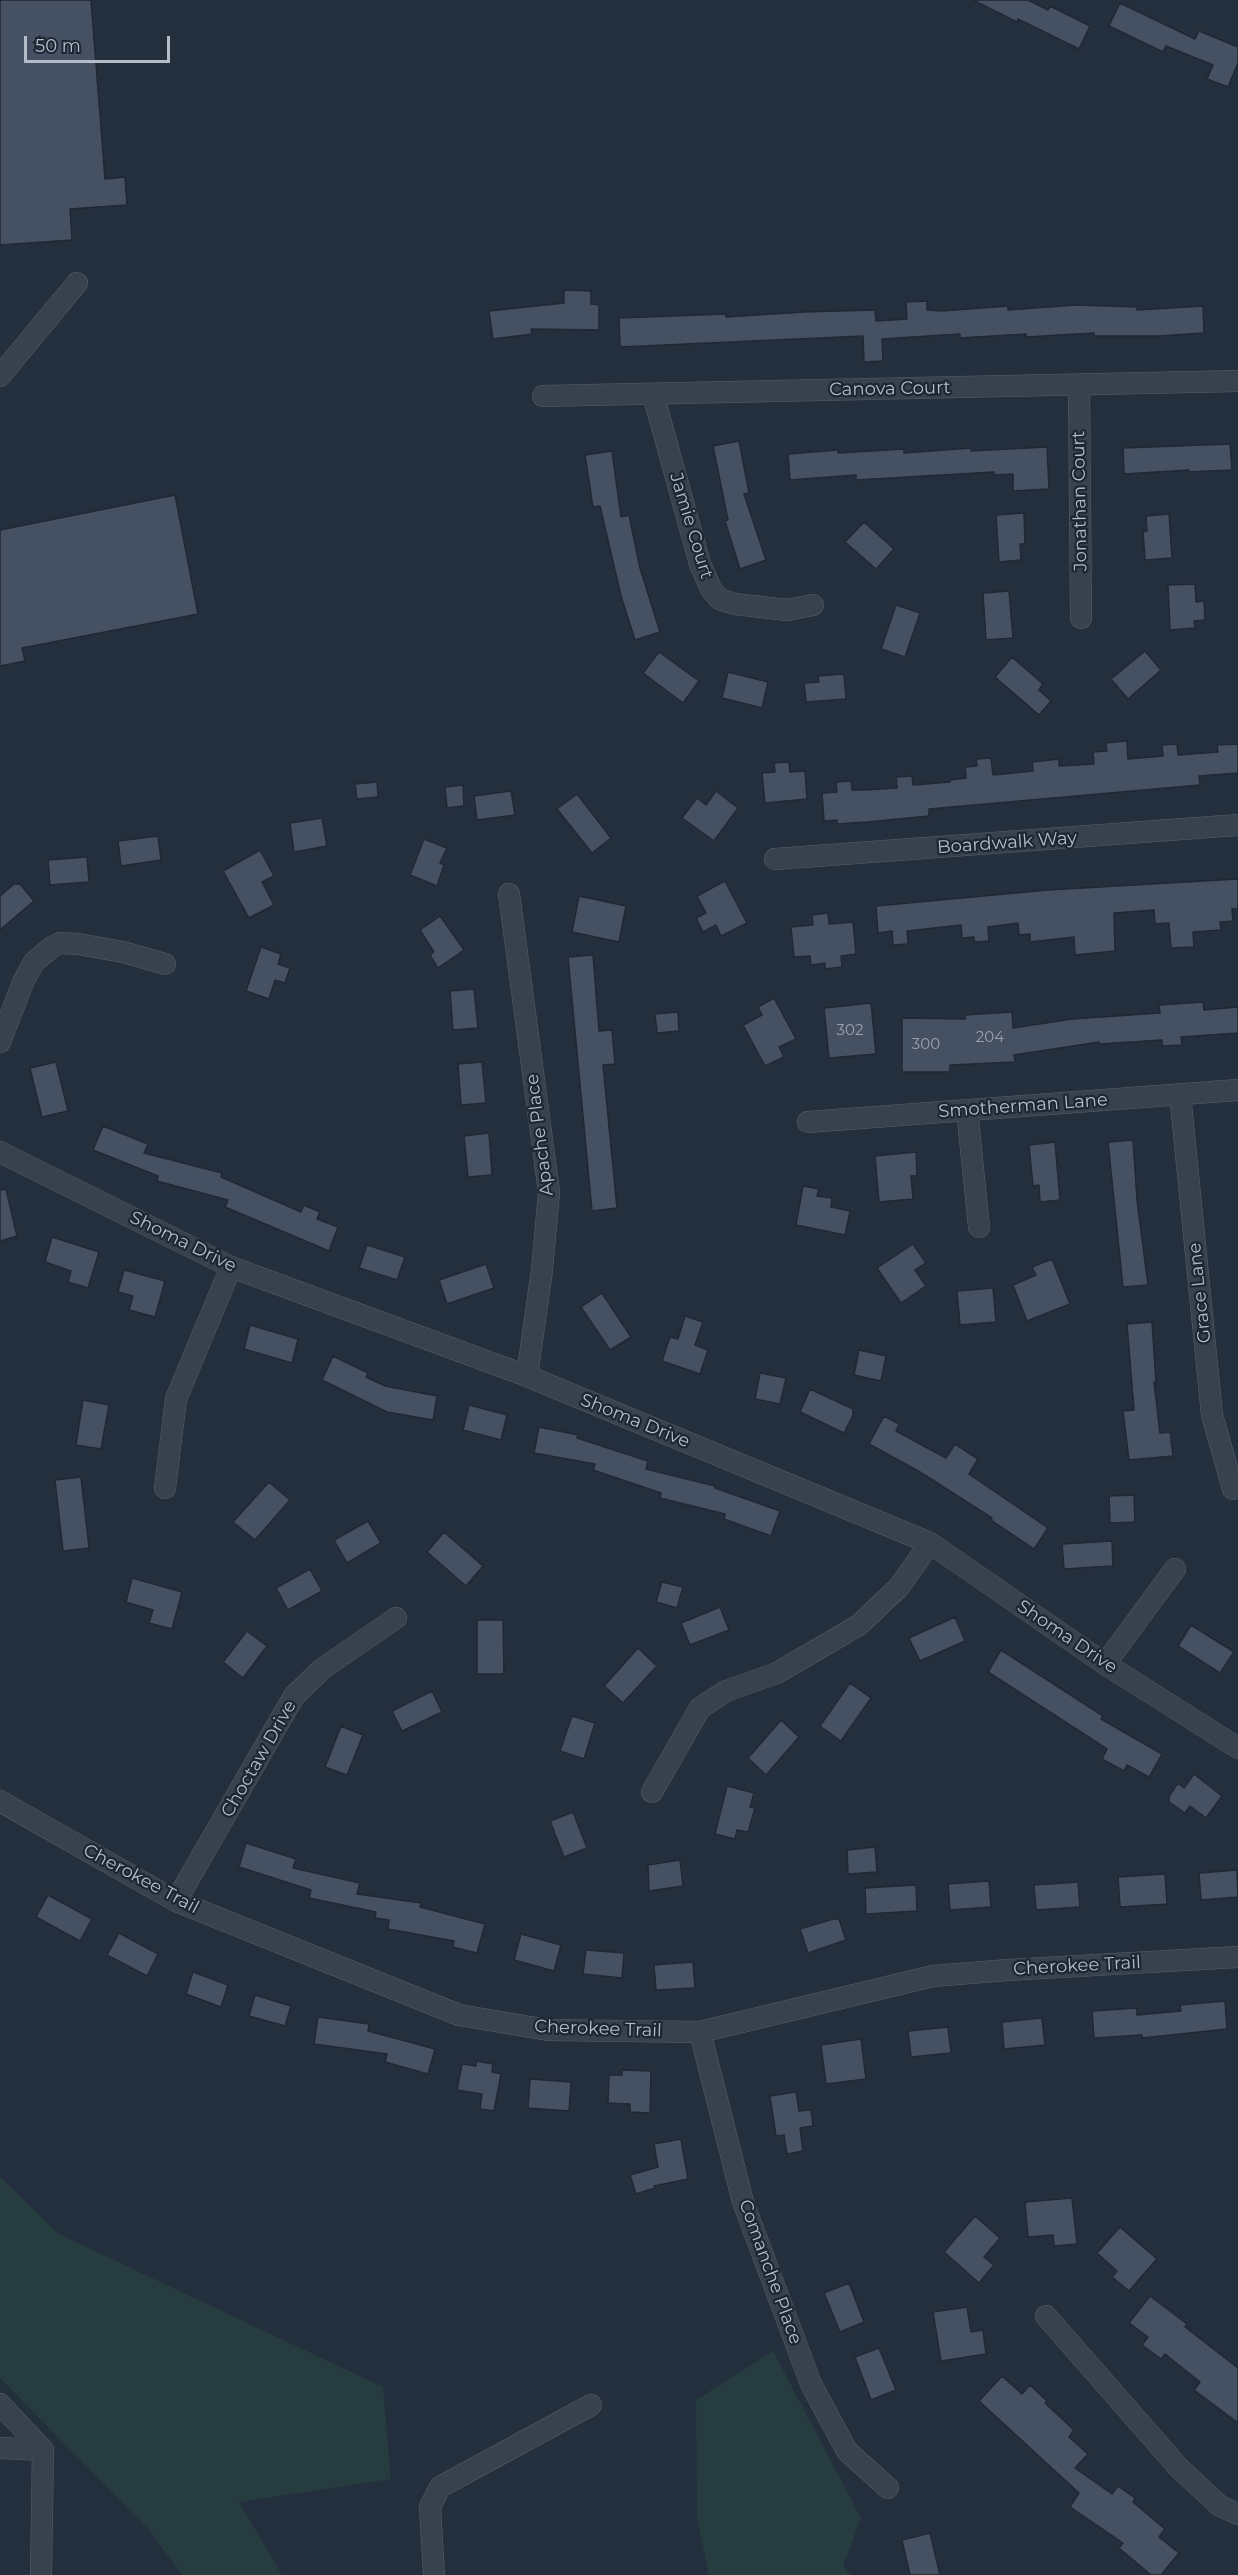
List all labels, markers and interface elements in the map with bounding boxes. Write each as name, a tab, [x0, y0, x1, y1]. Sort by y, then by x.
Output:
scale bar	[27, 24, 172, 62]
text: 50 m	[35, 35, 81, 57]
street label: Canova Court	[829, 377, 951, 401]
street label: Jonathan Court	[1068, 431, 1092, 571]
street label: Jamie Court	[665, 470, 717, 582]
street label: Boardwalk Way	[936, 827, 1078, 859]
house number: 302	[837, 1022, 863, 1040]
house number: 204	[976, 1029, 1004, 1047]
house number: 300	[912, 1036, 940, 1054]
street label: Apache Place	[522, 1073, 558, 1197]
street label: Smotherman Lane	[938, 1089, 1108, 1123]
street label: Shoma Drive	[126, 1207, 240, 1277]
street label: Grace Lane	[1184, 1242, 1216, 1344]
street label: Shoma Drive	[577, 1389, 693, 1453]
street label: Shoma Drive	[1013, 1596, 1121, 1678]
street label: Choctaw Drive	[217, 1697, 301, 1821]
street label: Cherokee Trail	[80, 1839, 202, 1919]
street label: Cherokee Trail	[1013, 1952, 1141, 1980]
street label: Cherokee Trail	[534, 2016, 662, 2042]
street label: Comanche Place	[734, 2197, 806, 2347]

